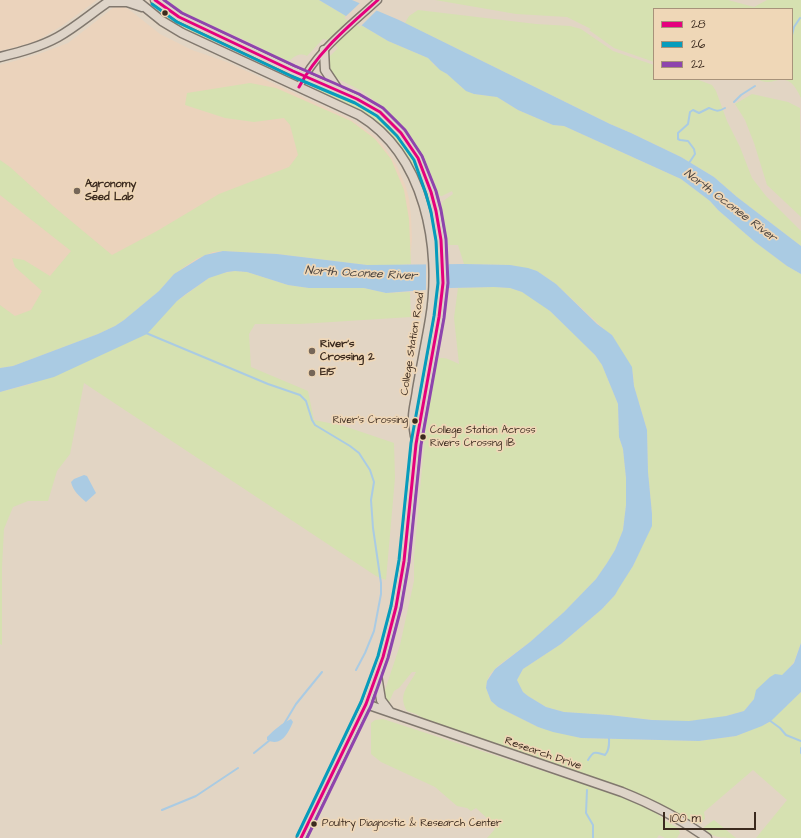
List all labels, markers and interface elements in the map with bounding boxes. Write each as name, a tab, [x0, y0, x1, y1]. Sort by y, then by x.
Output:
unlabelled marker	[160, 8, 170, 18]
legend	[653, 8, 793, 80]
text: 28	[691, 16, 706, 33]
text: 26	[691, 36, 705, 53]
text: 22	[691, 56, 705, 73]
water label: North Oconee River	[681, 166, 779, 246]
place label: Agronomy Seed Lab	[85, 178, 136, 204]
marker: Agronomy Seed Lab	[72, 186, 82, 196]
water label: North Oconee River	[305, 264, 417, 284]
street label: College Station Road	[398, 292, 428, 396]
place label: River's Crossing 2	[320, 338, 375, 364]
marker: River's Crossing 2	[307, 346, 317, 356]
place label: E15	[320, 366, 336, 380]
marker: E15	[307, 368, 317, 378]
place label: River's Crossing	[333, 415, 408, 427]
marker: River's Crossing	[410, 416, 420, 426]
place label: College Station Across Rivers Crossng IB	[430, 425, 535, 448]
marker: College Station Across Rivers Crossng IB	[418, 432, 428, 442]
street label: Research Drive	[503, 735, 583, 773]
scale bar	[665, 804, 758, 830]
text: 100 m	[670, 810, 701, 827]
place label: Poultry Diagnostic & Research Center	[322, 818, 502, 830]
marker: Poultry Diagnostic & Research Center	[309, 819, 319, 829]

